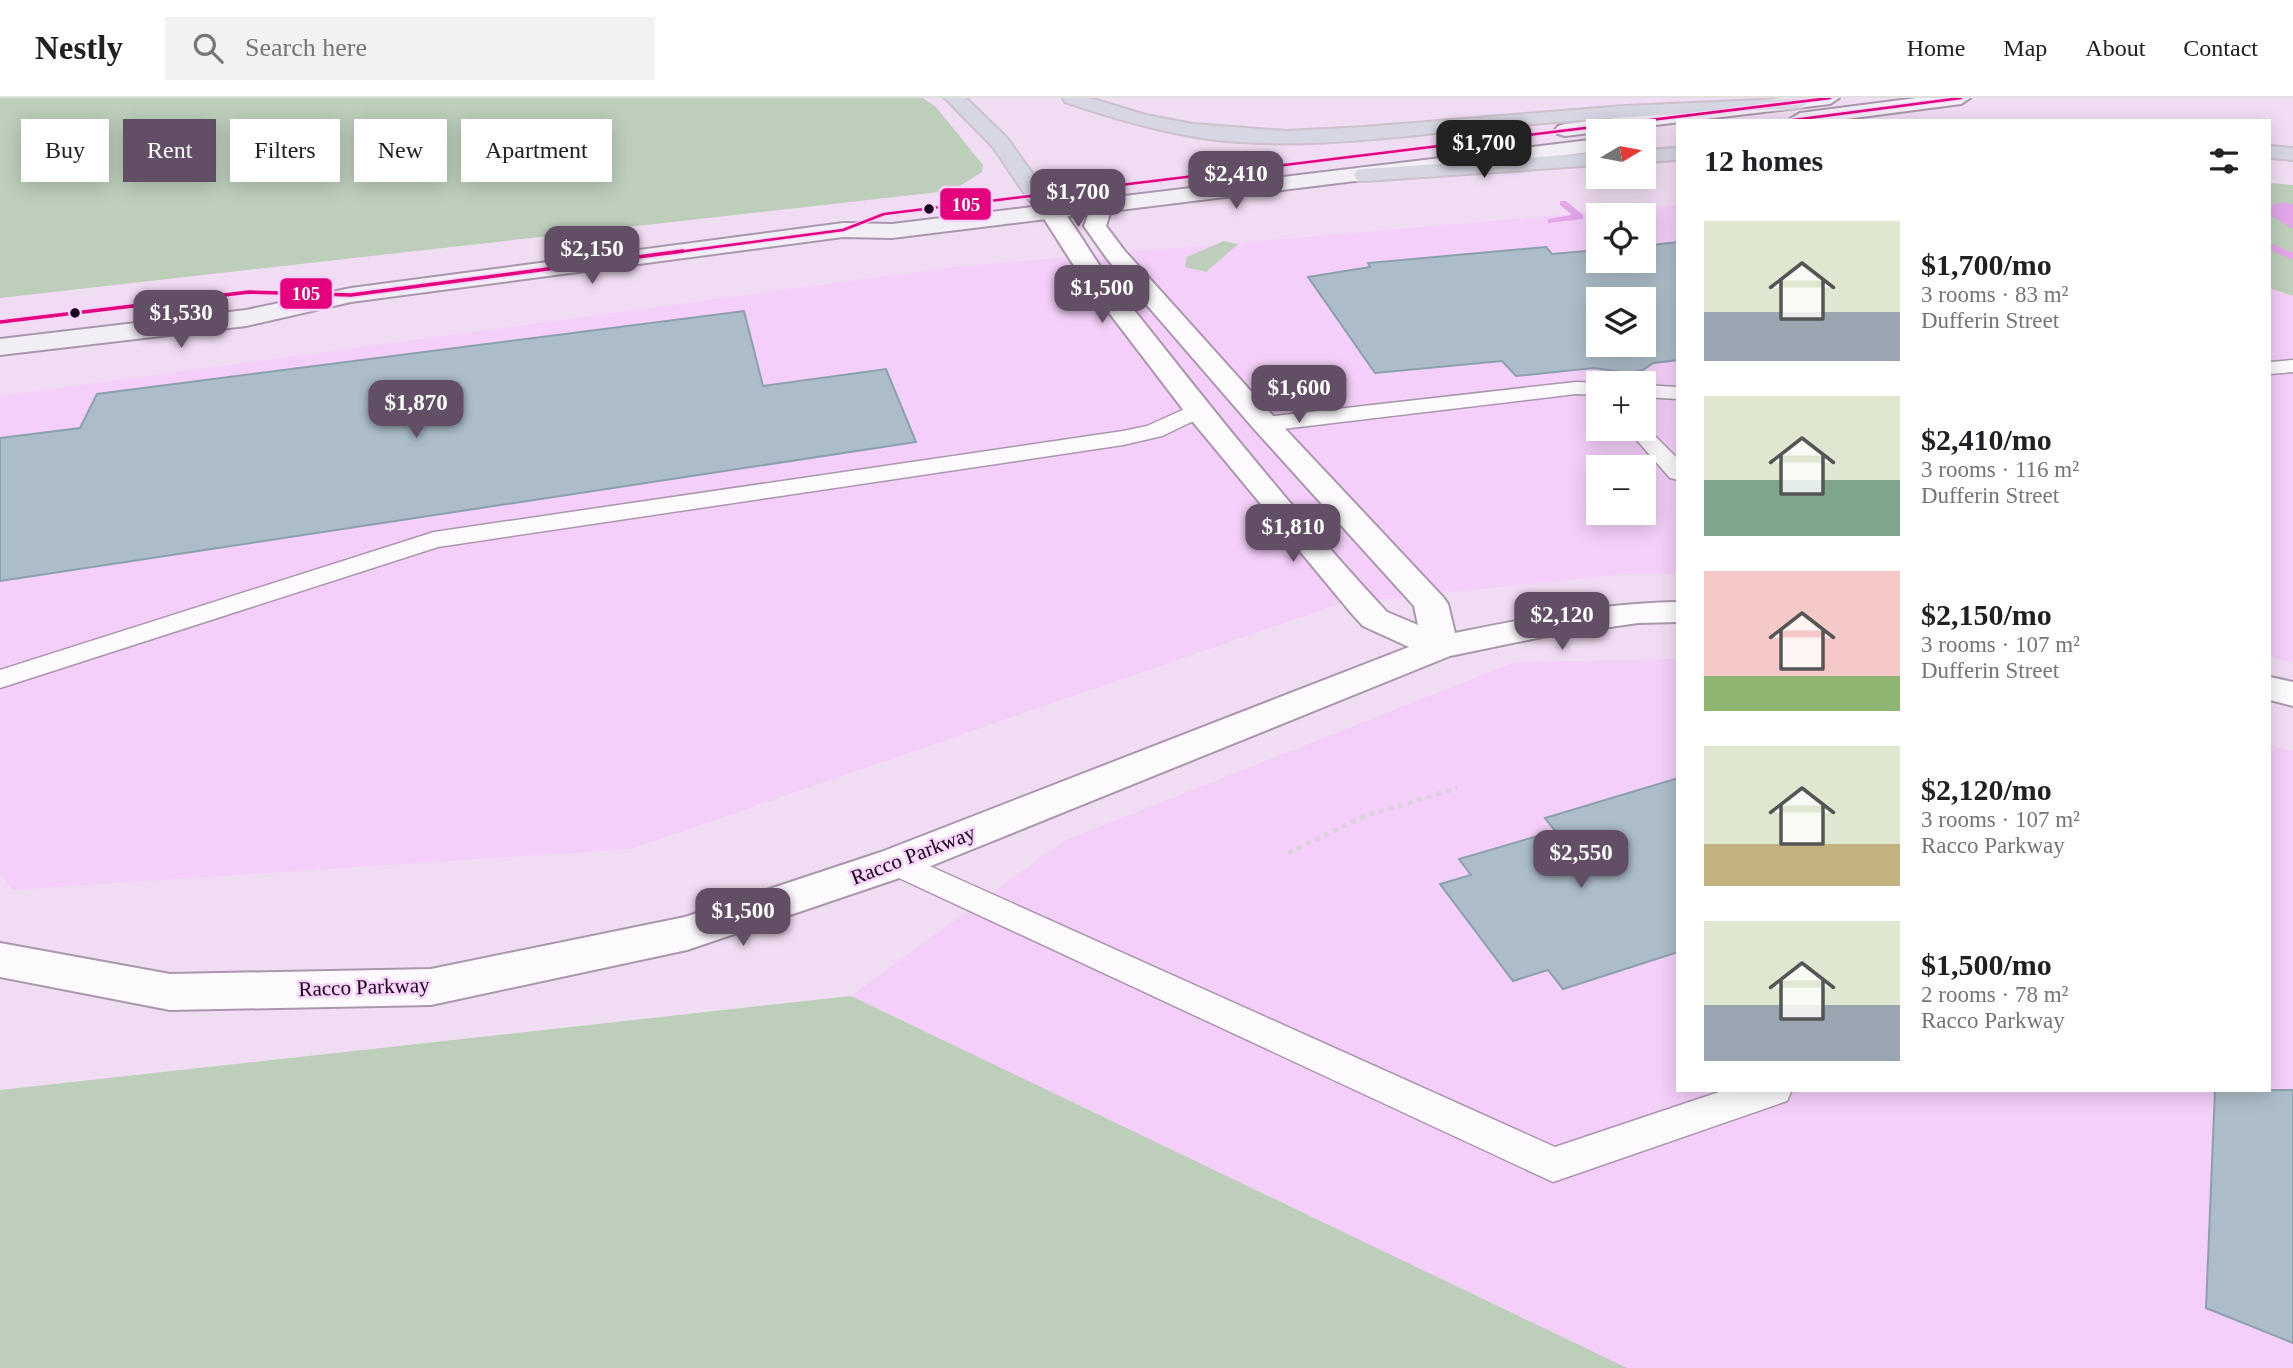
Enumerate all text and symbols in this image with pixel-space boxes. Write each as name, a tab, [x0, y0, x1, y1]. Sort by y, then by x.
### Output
search box	[165, 17, 655, 80]
icon: search	[189, 29, 227, 67]
text: Nestly	[35, 30, 123, 66]
text: Search here	[245, 33, 367, 62]
text: Home	[1907, 35, 1965, 61]
text: Map	[2003, 35, 2047, 61]
text: About	[2085, 35, 2145, 61]
text: Contact	[2183, 35, 2258, 61]
chip: Buy	[21, 119, 109, 182]
chip: Rent	[123, 119, 216, 182]
chip: Filters	[230, 119, 340, 182]
chip: New	[354, 119, 447, 182]
chip: Apartment	[461, 119, 612, 182]
north arrow	[1586, 119, 1656, 189]
map controls	[1586, 119, 1656, 525]
pin: $1,700	[1427, 120, 1541, 180]
text: $1,700	[1452, 130, 1516, 155]
icon: filters	[2205, 142, 2243, 180]
text: 12 homes	[1704, 144, 1823, 177]
pin: $2,410	[1179, 152, 1293, 211]
text: $2,410	[1204, 161, 1268, 186]
pin: $1,700	[1021, 170, 1135, 229]
text: $1,700	[1046, 179, 1110, 204]
line badge: 105	[939, 187, 992, 221]
text: 105	[952, 194, 980, 215]
unlabelled marker	[922, 202, 936, 216]
button: locate	[1586, 203, 1656, 273]
pin: $2,150	[535, 226, 649, 286]
text: $2,150	[560, 236, 624, 261]
text: $1,700/mo	[1921, 248, 2052, 281]
icon: home	[1760, 249, 1844, 333]
pin: $1,500	[1045, 266, 1159, 325]
text: $1,500	[1070, 275, 1134, 300]
line badge: 105	[279, 277, 333, 310]
text: 3 rooms · 83 m²	[1921, 282, 2068, 307]
text: 105	[292, 283, 320, 304]
button: layers	[1586, 287, 1656, 357]
pin: $1,530	[124, 290, 238, 350]
text: $1,530	[149, 300, 213, 325]
unlabelled marker	[68, 306, 82, 320]
text: Dufferin Street	[1921, 308, 2059, 333]
pin: $1,600	[1242, 366, 1356, 425]
button: +	[1586, 371, 1656, 441]
text: $1,600	[1267, 375, 1331, 400]
pin: $1,870	[359, 380, 473, 440]
text: $1,870	[384, 390, 448, 415]
text: $2,410/mo	[1921, 423, 2052, 456]
icon: home	[1760, 424, 1844, 508]
button: −	[1586, 455, 1656, 525]
text: 3 rooms · 116 m²	[1921, 457, 2079, 482]
text: Dufferin Street	[1921, 483, 2059, 508]
pin: $1,810	[1236, 504, 1350, 564]
text: $1,810	[1261, 514, 1325, 539]
pin: $2,120	[1505, 592, 1619, 652]
text: $2,150/mo	[1921, 598, 2052, 631]
icon: home	[1760, 599, 1844, 683]
text: $2,120	[1530, 602, 1594, 627]
text: 3 rooms · 107 m²	[1921, 632, 2080, 657]
text: Dufferin Street	[1921, 658, 2059, 683]
text: $2,120/mo	[1921, 773, 2052, 806]
icon: home	[1760, 774, 1844, 858]
text: 3 rooms · 107 m²	[1921, 807, 2080, 832]
street label: Racco Parkway	[847, 820, 979, 890]
pin: $2,550	[1524, 830, 1638, 890]
text: Racco Parkway	[1921, 833, 2065, 858]
text: $2,550	[1549, 840, 1613, 865]
pin: $1,500	[686, 888, 800, 948]
text: $1,500	[711, 898, 775, 923]
text: $1,500/mo	[1921, 948, 2052, 981]
icon: home	[1760, 949, 1844, 1033]
street label: Racco Parkway	[298, 973, 430, 1001]
text: 2 rooms · 78 m²	[1921, 982, 2068, 1007]
text: Racco Parkway	[1921, 1008, 2065, 1033]

